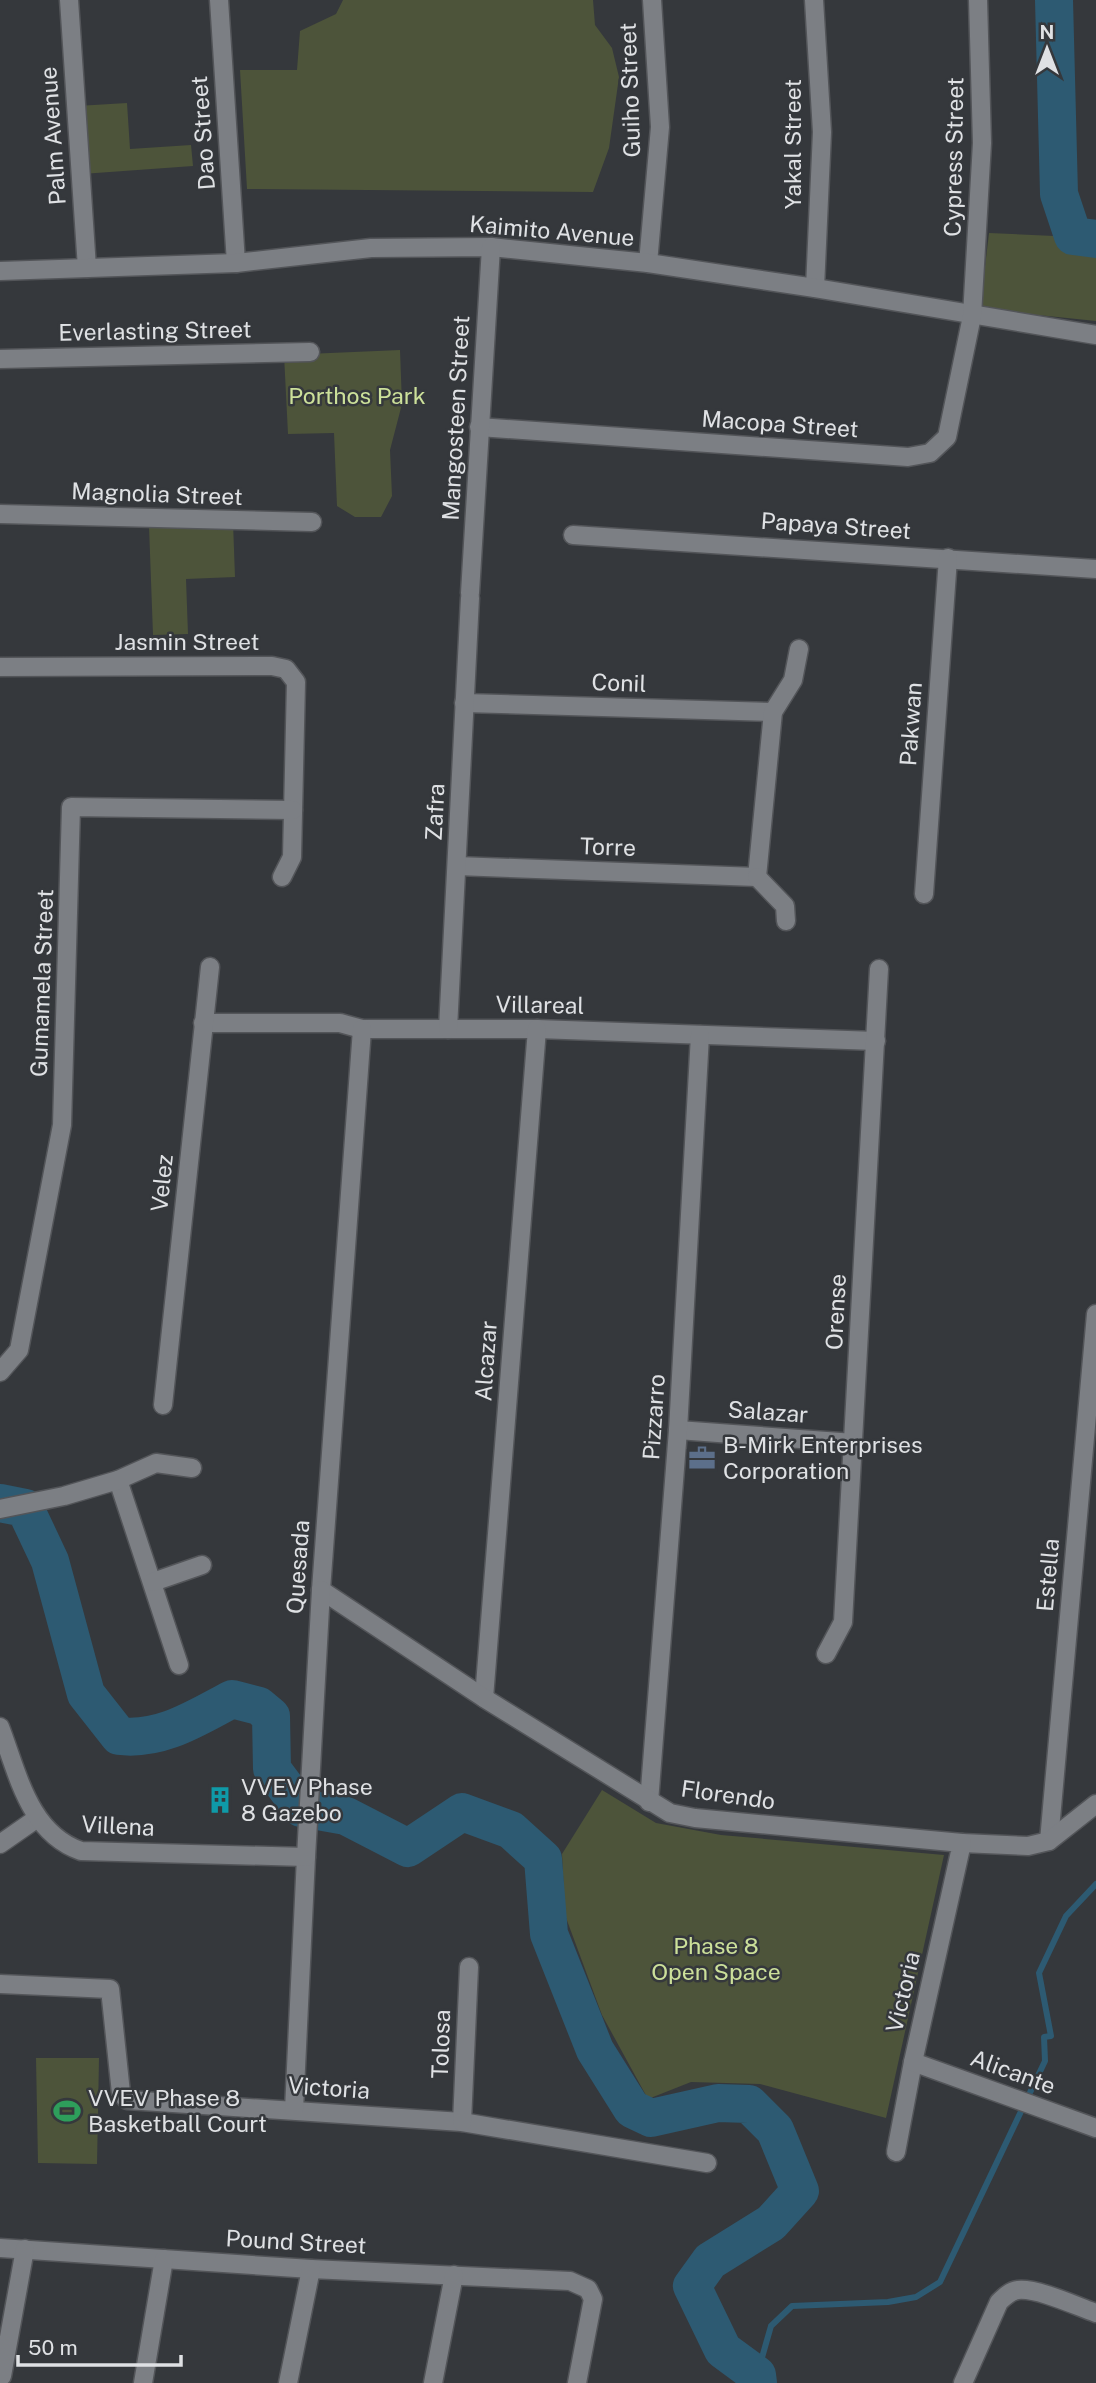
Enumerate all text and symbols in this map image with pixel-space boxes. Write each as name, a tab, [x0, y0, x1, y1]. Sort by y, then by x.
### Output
north arrow	[1012, 14, 1082, 84]
text: N	[1040, 21, 1054, 43]
street label: Guiho Street	[614, 22, 645, 158]
street label: Palm Avenue	[34, 66, 71, 206]
street label: Dao Street	[185, 75, 220, 191]
street label: Cypress Street	[939, 77, 968, 237]
street label: Yakal Street	[779, 79, 806, 209]
street label: Kaimito Avenue	[468, 210, 636, 251]
street label: Everlasting Street	[58, 315, 252, 346]
street label: Mangosteen Street	[437, 315, 474, 521]
park label: Porthos Park	[288, 382, 426, 409]
street label: Macopa Street	[701, 405, 860, 442]
street label: Magnolia Street	[71, 477, 243, 510]
street label: Papaya Street	[760, 507, 912, 544]
street label: Jasmin Street	[115, 628, 259, 655]
street label: Conil	[591, 668, 647, 697]
street label: Pakwan	[894, 681, 927, 767]
street label: Zafra	[420, 783, 449, 841]
street label: Torre	[580, 832, 636, 861]
street label: Gumamela Street	[25, 888, 58, 1077]
street label: Villareal	[495, 990, 585, 1019]
street label: Velez	[145, 1153, 178, 1213]
street label: Orense	[820, 1273, 851, 1351]
street label: Alcazar	[469, 1320, 502, 1402]
street label: Pizzarro	[637, 1373, 670, 1461]
street label: Salazar	[727, 1395, 809, 1428]
place label: B-Mirk Enterprises Corporation	[723, 1431, 923, 1484]
office icon: B-Mirk Enterprises Corporation	[687, 1443, 717, 1473]
street label: Quesada	[281, 1519, 314, 1615]
street label: Estella	[1031, 1537, 1064, 1613]
place label: VVEV Phase 8 Gazebo	[241, 1773, 373, 1826]
street label: Florendo	[679, 1775, 777, 1814]
building icon: VVEV Phase 8 Gazebo	[205, 1785, 235, 1815]
street label: Villena	[81, 1810, 155, 1841]
park label: Phase 8 Open Space	[651, 1932, 781, 1985]
street label: Victoria	[880, 1949, 925, 2035]
street label: Tolosa	[426, 2009, 455, 2079]
street label: Alicante	[967, 2044, 1059, 2099]
street label: Victoria	[287, 2071, 371, 2104]
place label: VVEV Phase 8 Basketball Court	[88, 2084, 267, 2137]
sports icon: VVEV Phase 8 Basketball Court	[52, 2096, 82, 2126]
street label: Pound Street	[225, 2224, 367, 2259]
scale bar	[18, 2324, 180, 2368]
text: 50 m	[28, 2335, 78, 2360]

